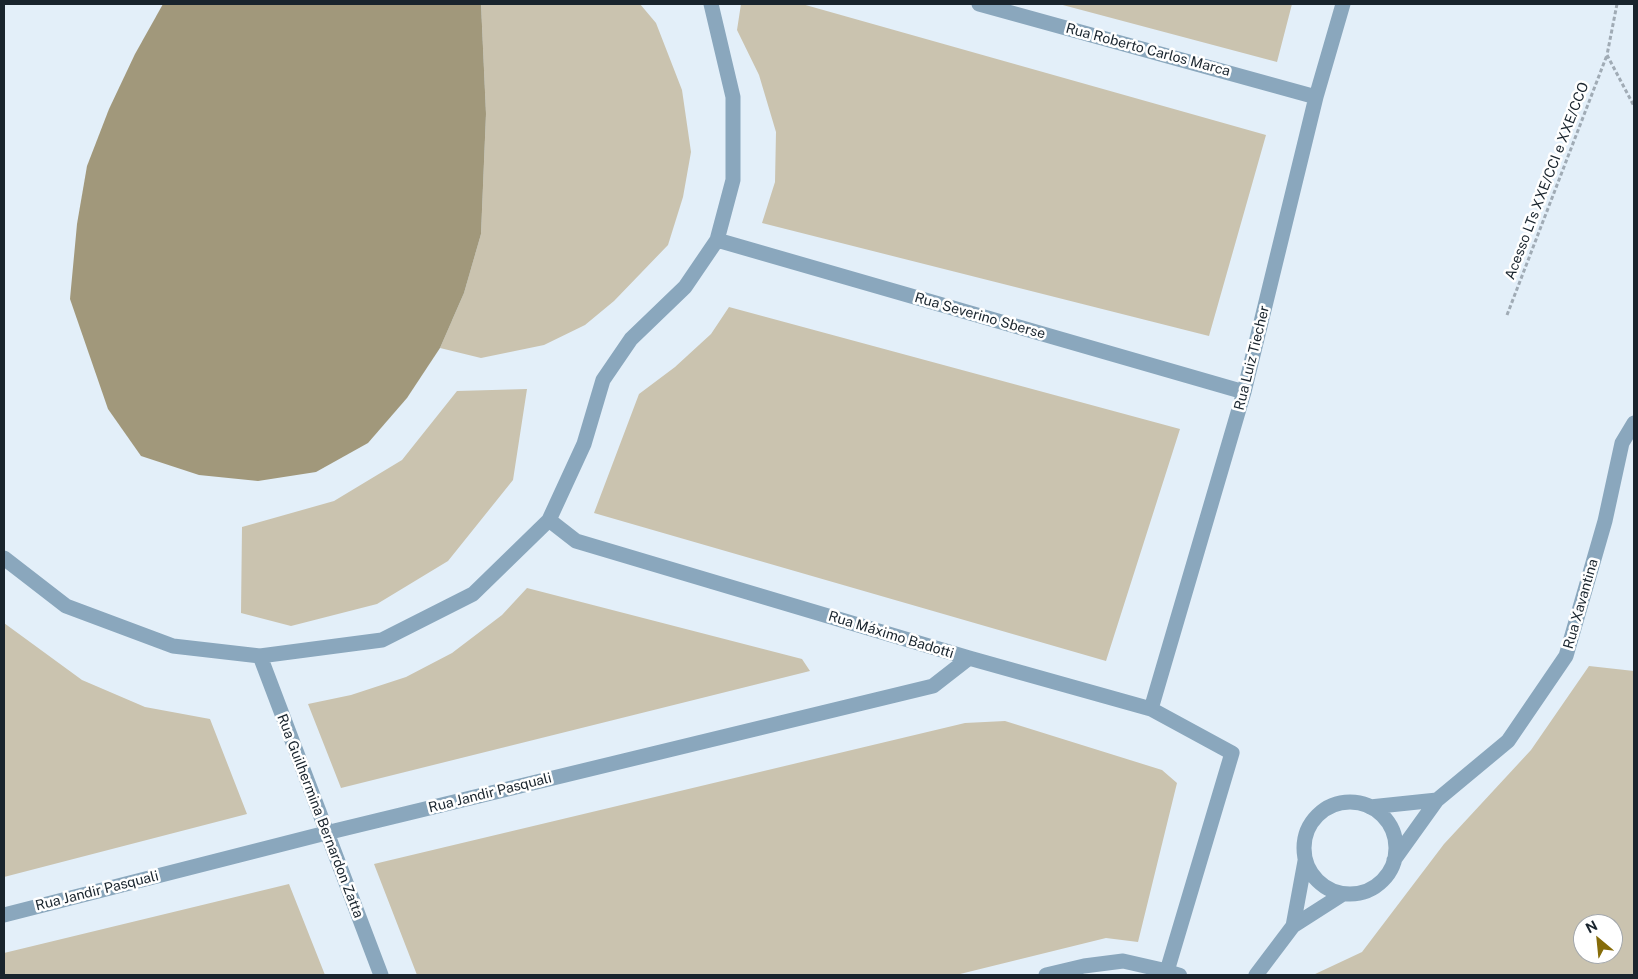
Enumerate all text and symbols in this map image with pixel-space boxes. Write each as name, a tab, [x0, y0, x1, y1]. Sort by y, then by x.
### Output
street label: Rua Roberto Carlos Marca	[1064, 20, 1232, 80]
street label: Acesso LTs XXE/CCI e XXE/CCO	[1502, 80, 1592, 282]
street label: Rua Severino Sberse	[913, 289, 1047, 343]
street label: Rua Luiz Tiecher	[1231, 304, 1273, 412]
street label: Rua Xavantina	[1560, 557, 1602, 651]
street label: Rua Máximo Badotti	[826, 608, 956, 662]
street label: Rua Guilhermina Bernardon Zatta	[273, 712, 367, 920]
street label: Rua Jandir Pasquali	[427, 770, 553, 816]
street label: Rua Jandir Pasquali	[34, 868, 160, 914]
north arrow	[1573, 914, 1623, 964]
text: N	[1583, 917, 1600, 936]

